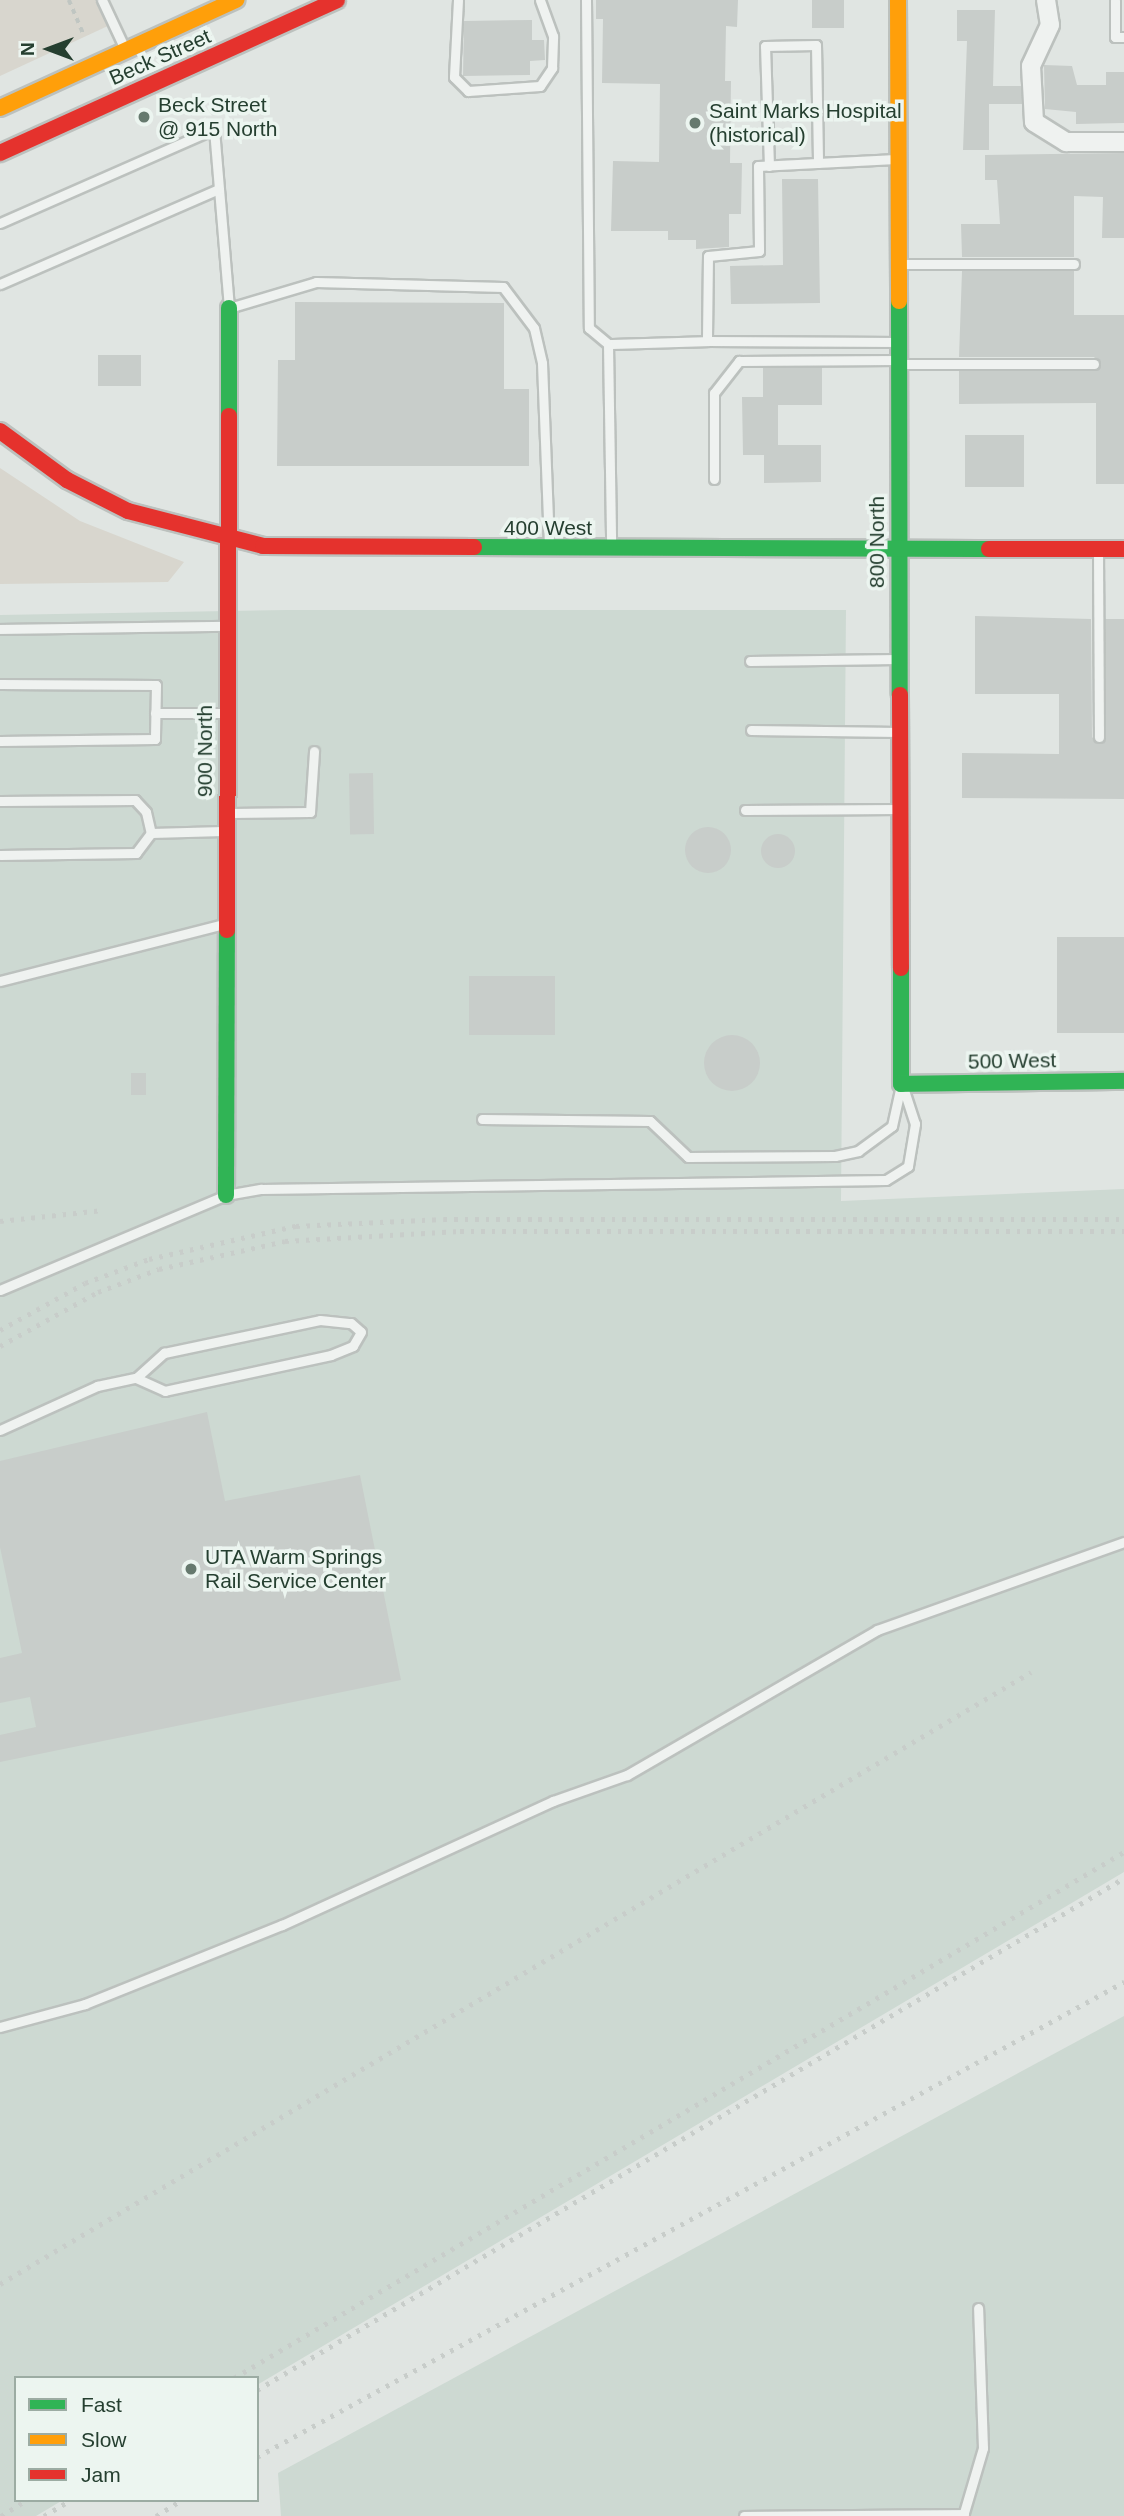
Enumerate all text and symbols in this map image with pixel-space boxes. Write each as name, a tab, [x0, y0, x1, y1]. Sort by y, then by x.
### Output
north arrow	[14, 14, 84, 84]
street label: Beck Street	[105, 23, 215, 91]
text: N	[17, 42, 38, 56]
place label: Beck Street @ 915 North	[158, 92, 277, 142]
place label: Saint Marks Hospital (historical)	[709, 98, 902, 148]
marker: Beck Street @ 915 North	[136, 109, 152, 125]
marker: Saint Marks Hospital (historical)	[687, 115, 703, 131]
street label: 800 North	[864, 496, 890, 588]
street label: 400 West	[504, 515, 592, 541]
street label: 900 North	[192, 705, 218, 797]
street label: 500 West	[968, 1048, 1056, 1074]
place label: UTA Warm Springs Rail Service Center	[205, 1544, 386, 1594]
marker: UTA Warm Springs Rail Service Center	[183, 1561, 199, 1577]
legend	[14, 2376, 259, 2502]
text: Fast	[81, 2393, 122, 2416]
text: Slow	[81, 2428, 127, 2451]
text: Jam	[81, 2463, 121, 2486]

